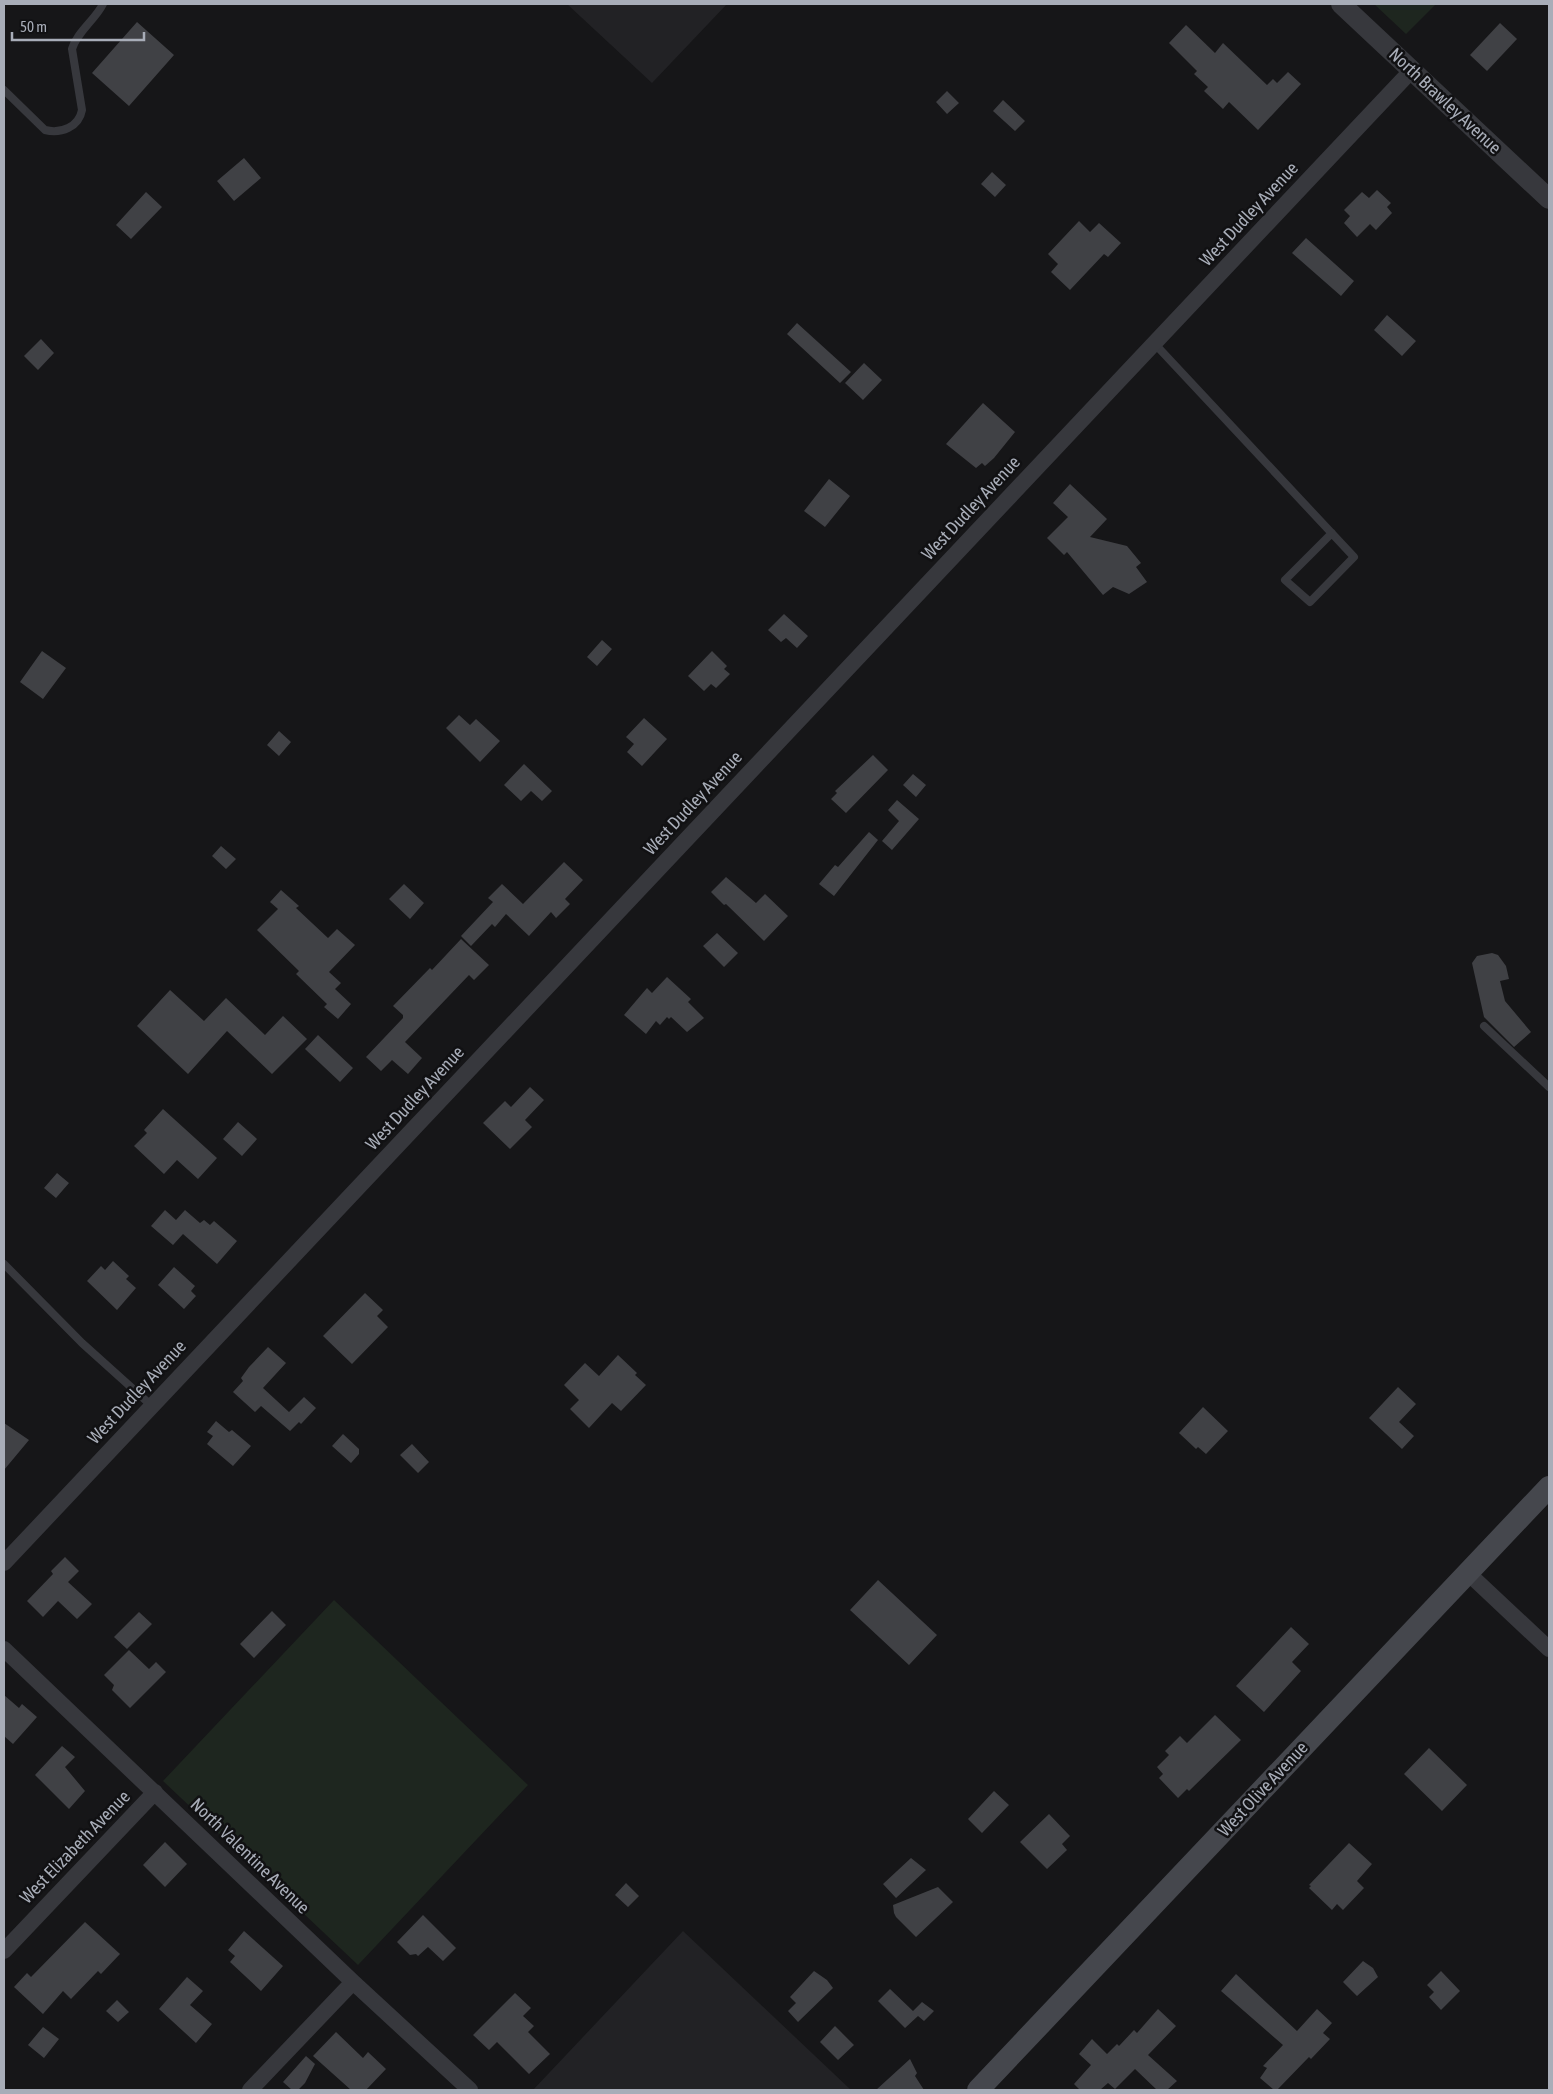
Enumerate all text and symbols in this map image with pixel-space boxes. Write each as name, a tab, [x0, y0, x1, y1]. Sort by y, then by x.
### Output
scale bar	[12, 10, 145, 42]
text: 50 m	[20, 18, 47, 35]
street label: North Brawley Avenue	[1385, 43, 1506, 158]
street label: West Dudley Avenue	[1195, 157, 1302, 270]
street label: West Dudley Avenue	[917, 451, 1024, 564]
street label: West Dudley Avenue	[639, 746, 746, 859]
street label: West Dudley Avenue	[361, 1041, 468, 1154]
street label: West Dudley Avenue	[83, 1335, 190, 1448]
street label: West Olive Avenue	[1213, 1737, 1312, 1840]
street label: West Elizabeth Avenue	[15, 1786, 134, 1908]
street label: North Valentine Avenue	[186, 1793, 314, 1918]

